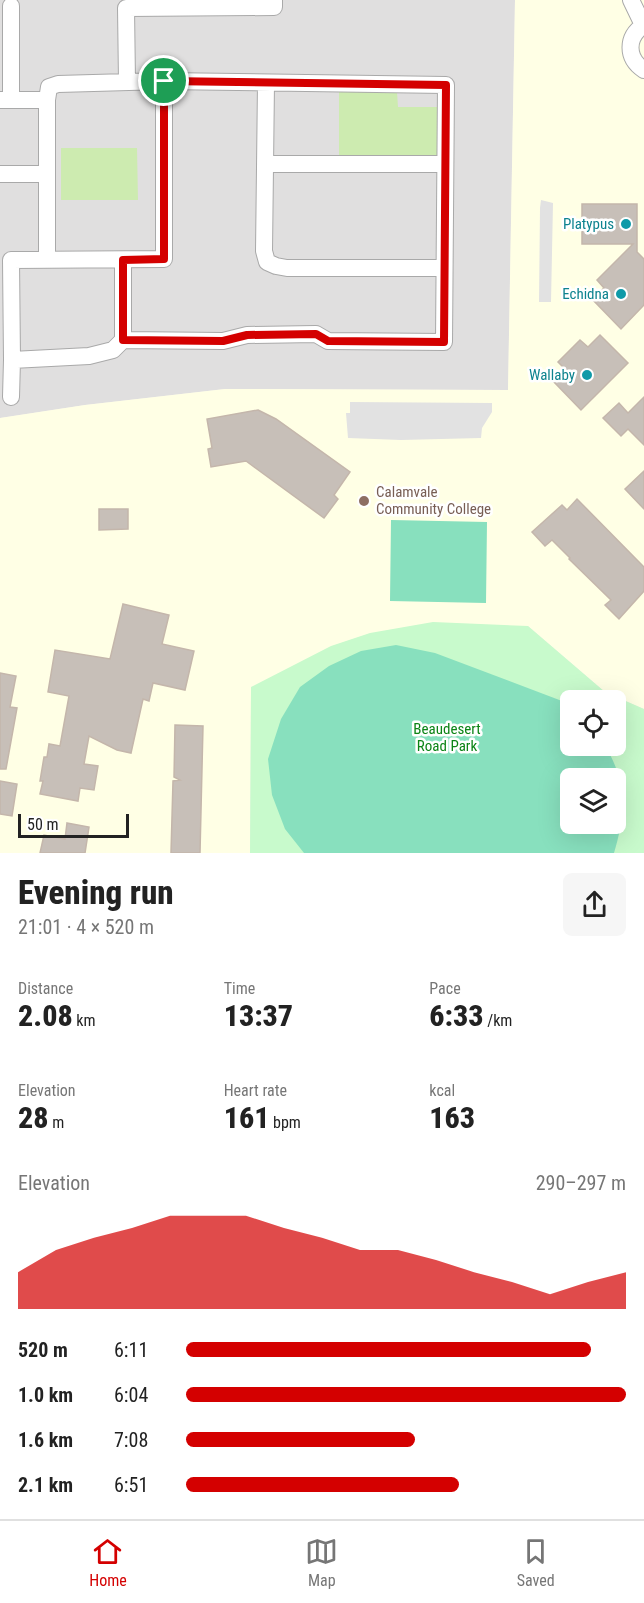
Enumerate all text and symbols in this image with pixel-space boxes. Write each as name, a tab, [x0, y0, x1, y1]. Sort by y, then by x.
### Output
pin	[138, 55, 189, 106]
icon: arrive	[147, 64, 180, 97]
place label: Platypus	[563, 215, 614, 233]
marker: Platypus	[619, 217, 633, 231]
place label: Echidna	[562, 285, 609, 303]
marker: Echidna	[614, 287, 628, 301]
place label: Wallaby	[529, 366, 575, 384]
marker: Wallaby	[580, 368, 594, 382]
place label: Calamvale Community College	[376, 483, 491, 518]
marker: Calamvale Community College	[357, 494, 371, 508]
map controls	[560, 690, 626, 834]
button: locate	[560, 690, 626, 756]
park label: Beaudesert Road Park	[413, 720, 481, 755]
button: layers	[560, 768, 626, 834]
scale bar	[18, 811, 129, 839]
text: 50 m	[27, 815, 59, 834]
text: Evening run	[18, 873, 174, 912]
button: share	[563, 873, 626, 936]
text: 21:01 · 4 × 520 m	[18, 915, 154, 939]
text: Distance	[18, 979, 73, 998]
text: Time	[224, 979, 255, 998]
text: Pace	[429, 979, 461, 998]
text: 2.08	[18, 998, 73, 1033]
text: 13:37	[224, 998, 293, 1033]
text: 6:33	[429, 998, 484, 1033]
text: km	[73, 1011, 96, 1030]
text: /km	[484, 1011, 512, 1030]
text: Elevation	[18, 1081, 76, 1100]
text: Heart rate	[224, 1081, 287, 1100]
text: kcal	[429, 1081, 455, 1100]
text: 28	[18, 1100, 49, 1135]
text: 161	[224, 1100, 269, 1135]
text: 163	[429, 1100, 475, 1135]
text: m	[49, 1113, 64, 1132]
text: bpm	[269, 1113, 301, 1132]
text: Elevation	[18, 1171, 90, 1195]
text: 290–297 m	[536, 1171, 626, 1195]
text: 520 m	[18, 1338, 68, 1362]
text: 6:11	[114, 1338, 148, 1362]
text: 1.0 km	[18, 1383, 73, 1407]
text: 6:04	[114, 1383, 148, 1407]
text: 1.6 km	[18, 1428, 73, 1452]
text: 7:08	[114, 1428, 148, 1452]
text: 2.1 km	[18, 1473, 73, 1497]
text: 6:51	[114, 1473, 148, 1497]
tab: Home	[89, 1535, 127, 1590]
tab: Map	[305, 1535, 338, 1590]
tab: Saved	[517, 1535, 555, 1590]

